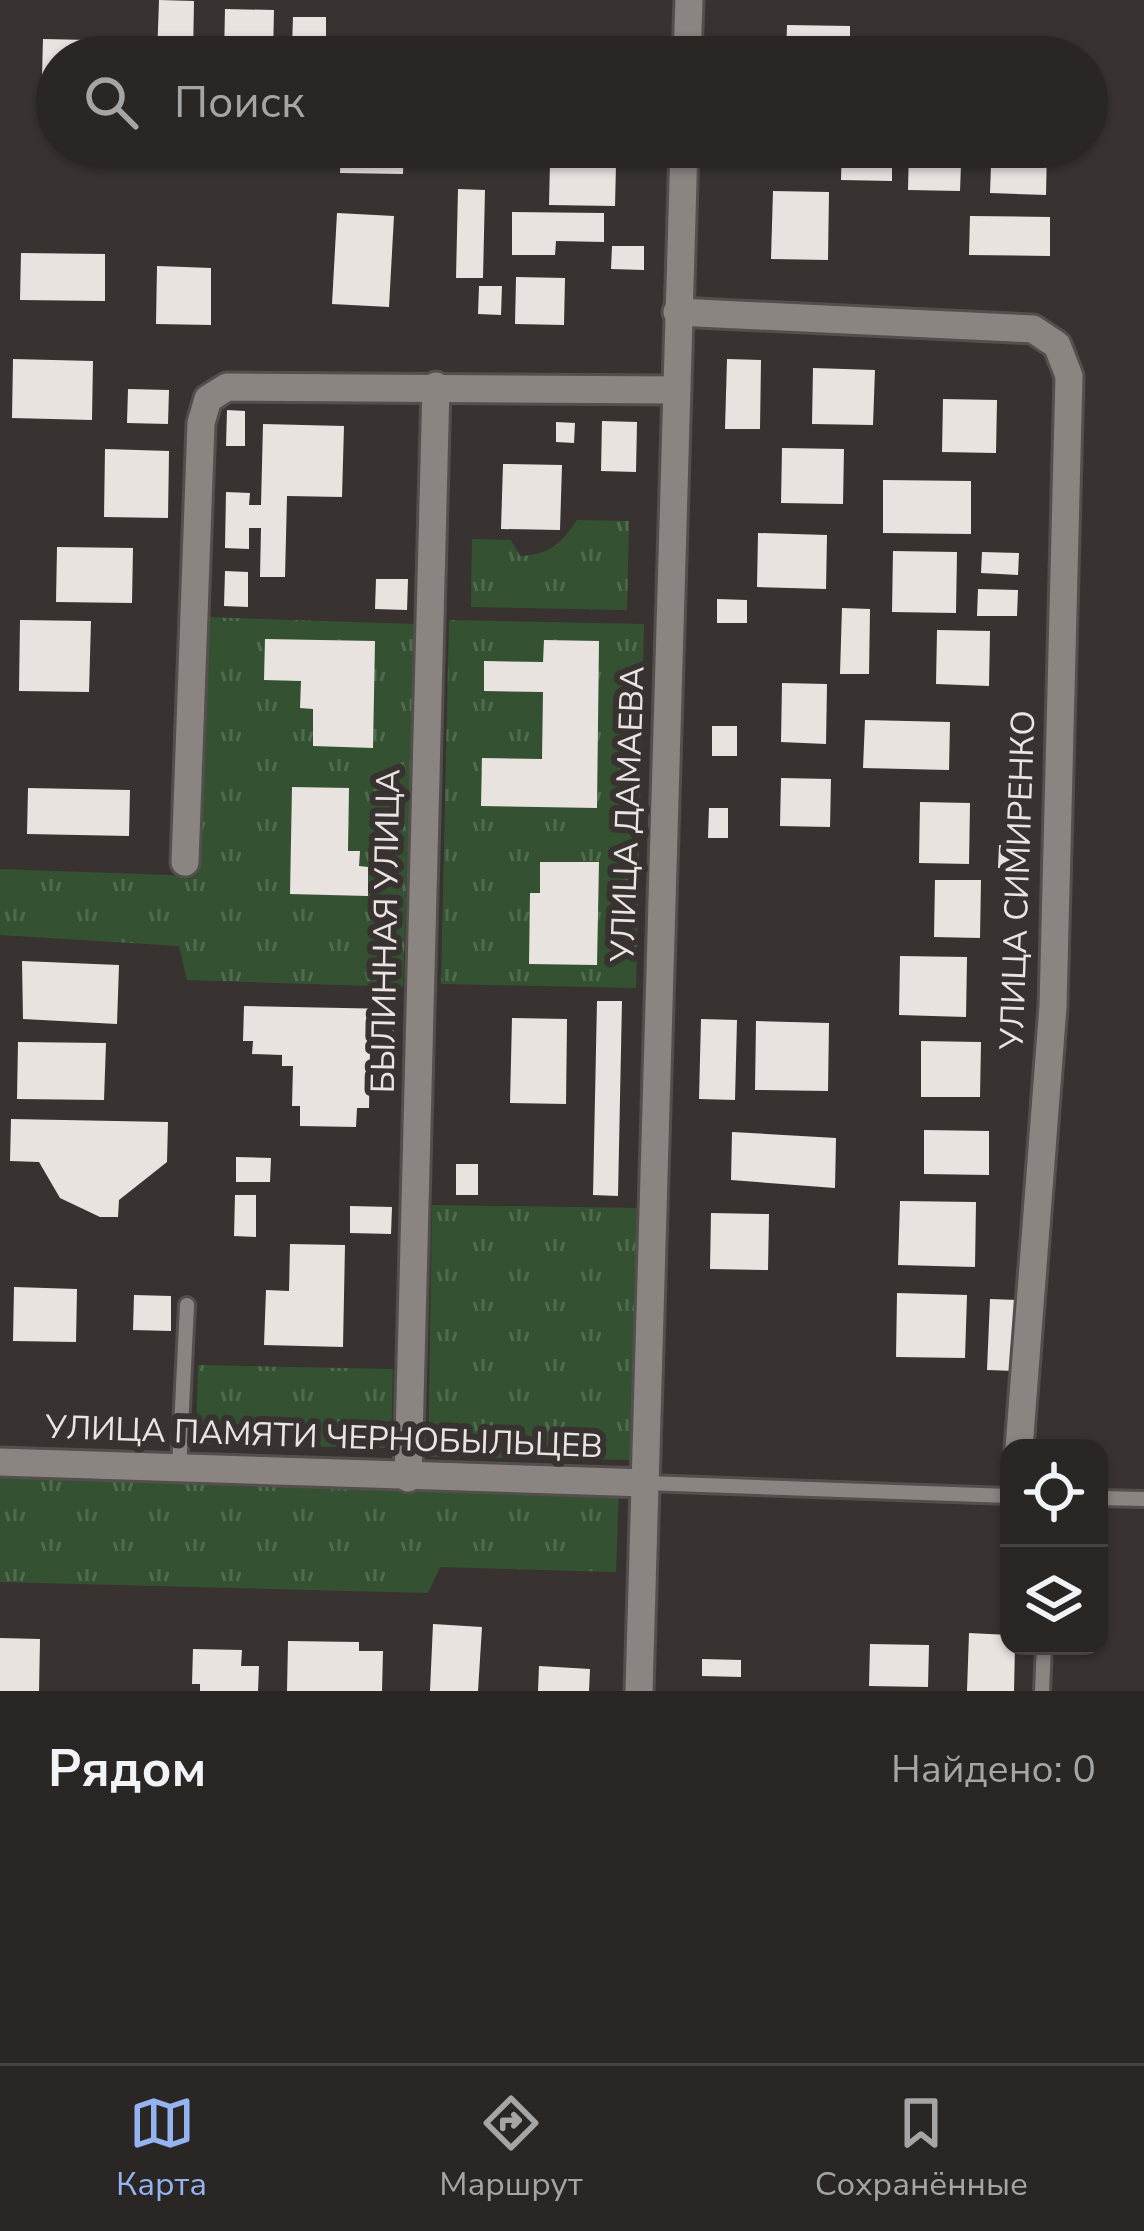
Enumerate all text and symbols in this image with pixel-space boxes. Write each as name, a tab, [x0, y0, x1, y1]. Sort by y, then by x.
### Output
search box	[36, 36, 1108, 168]
icon: search	[78, 69, 144, 135]
text: Поиск	[174, 72, 305, 133]
street label: УЛИЦА ДАМАЕВА	[600, 665, 656, 964]
street label: УЛИЦА СИМИРЕНКО	[990, 710, 1046, 1051]
street label: БЫЛИННАЯ УЛИЦА	[361, 769, 411, 1093]
street label: УЛИЦА ПАМЯТИ ЧЕРНОБЫЛЬЦЕВ	[44, 1405, 603, 1469]
map controls	[1000, 1439, 1108, 1655]
button: locate	[1000, 1439, 1108, 1547]
button: layers	[1000, 1547, 1108, 1655]
text: Рядом	[48, 1734, 206, 1804]
text: Найдено: 0	[891, 1743, 1096, 1796]
tab: Карта	[116, 2090, 207, 2207]
tab: Маршрут	[439, 2090, 583, 2207]
tab: Сохранённые	[815, 2090, 1028, 2207]

